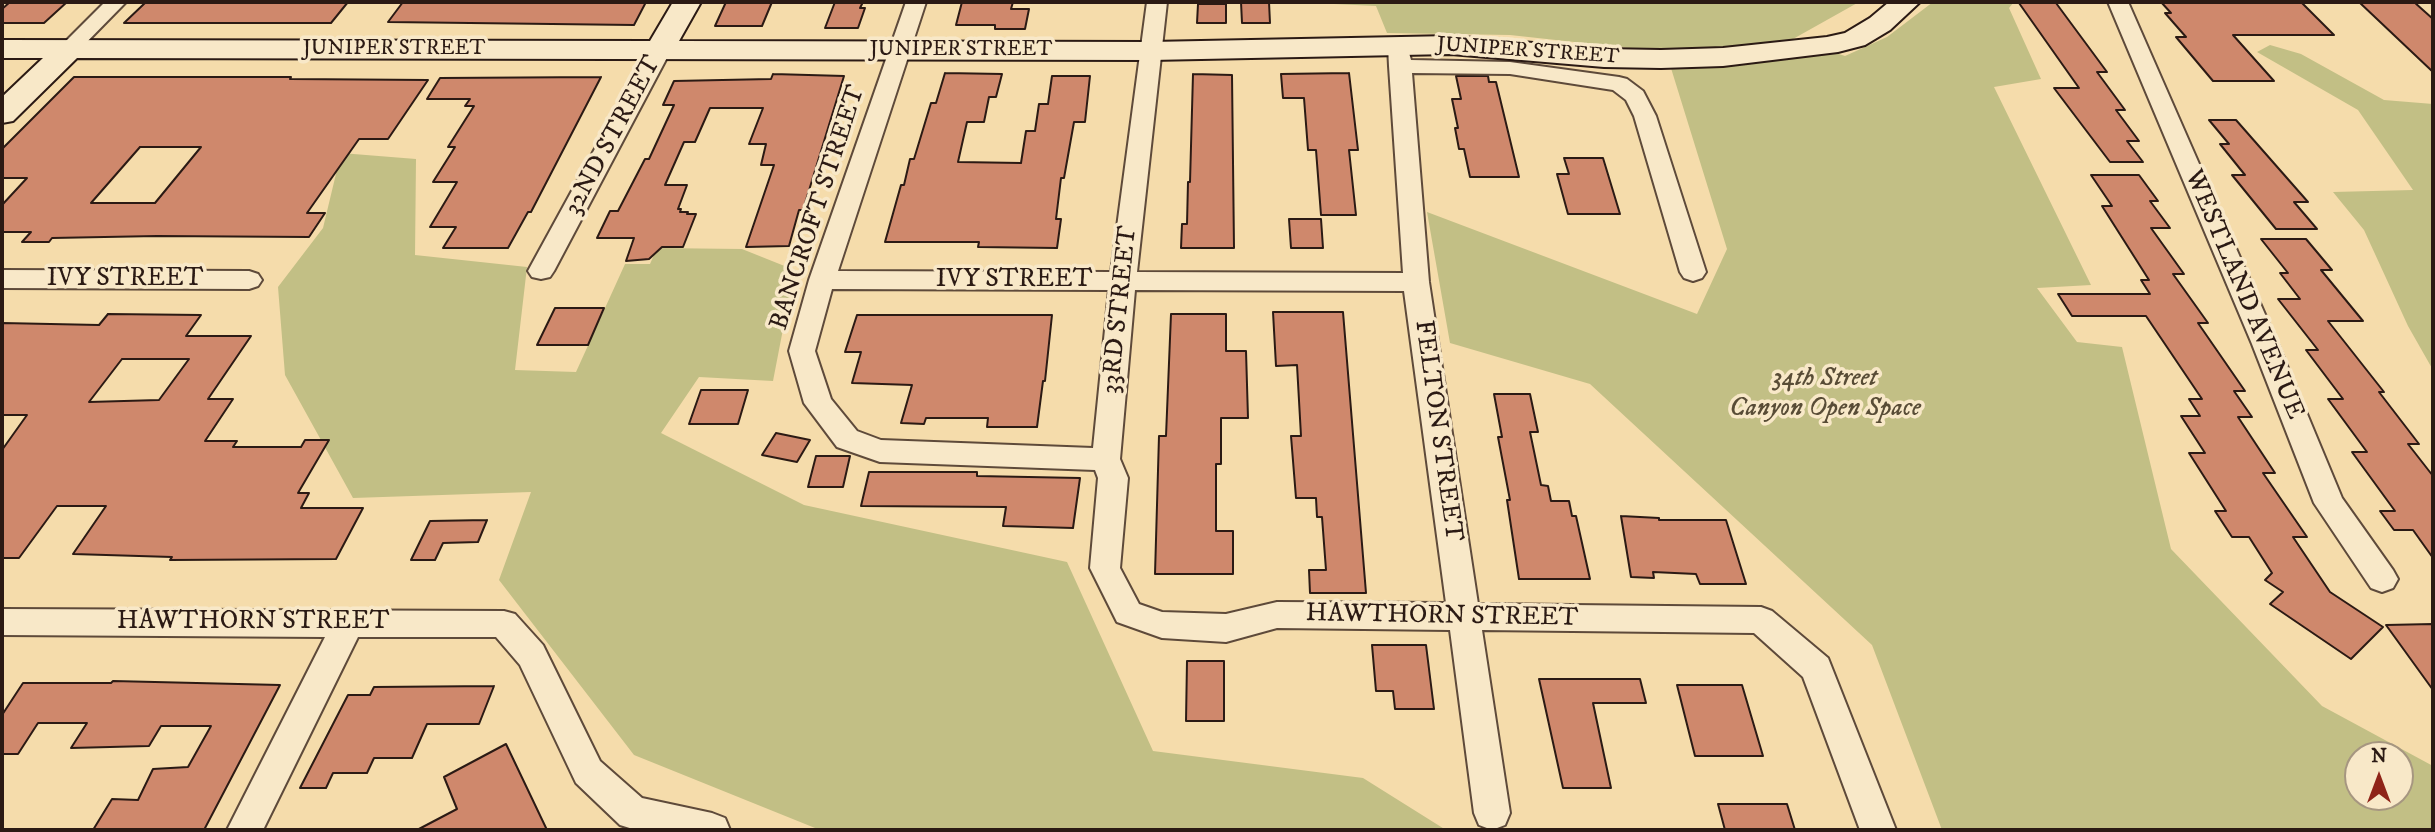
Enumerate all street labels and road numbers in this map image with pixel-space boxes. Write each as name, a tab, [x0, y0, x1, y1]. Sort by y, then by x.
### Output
street label: JUNIPER STREET	[1436, 33, 1620, 71]
street label: JUNIPER STREET	[303, 37, 485, 63]
street label: JUNIPER STREET	[870, 38, 1052, 64]
street label: 32ND STREET	[559, 51, 669, 221]
street label: BANCROFT STREET	[765, 82, 873, 334]
street label: WESTLAND AVENUE	[2176, 166, 2310, 424]
street label: 33RD STREET	[1097, 224, 1145, 396]
street label: IVY STREET	[47, 264, 203, 296]
street label: IVY STREET	[936, 265, 1092, 297]
street label: FELTON STREET	[1406, 318, 1468, 544]
street label: HAWTHORN STREET	[1305, 599, 1579, 635]
street label: HAWTHORN STREET	[117, 607, 389, 639]

